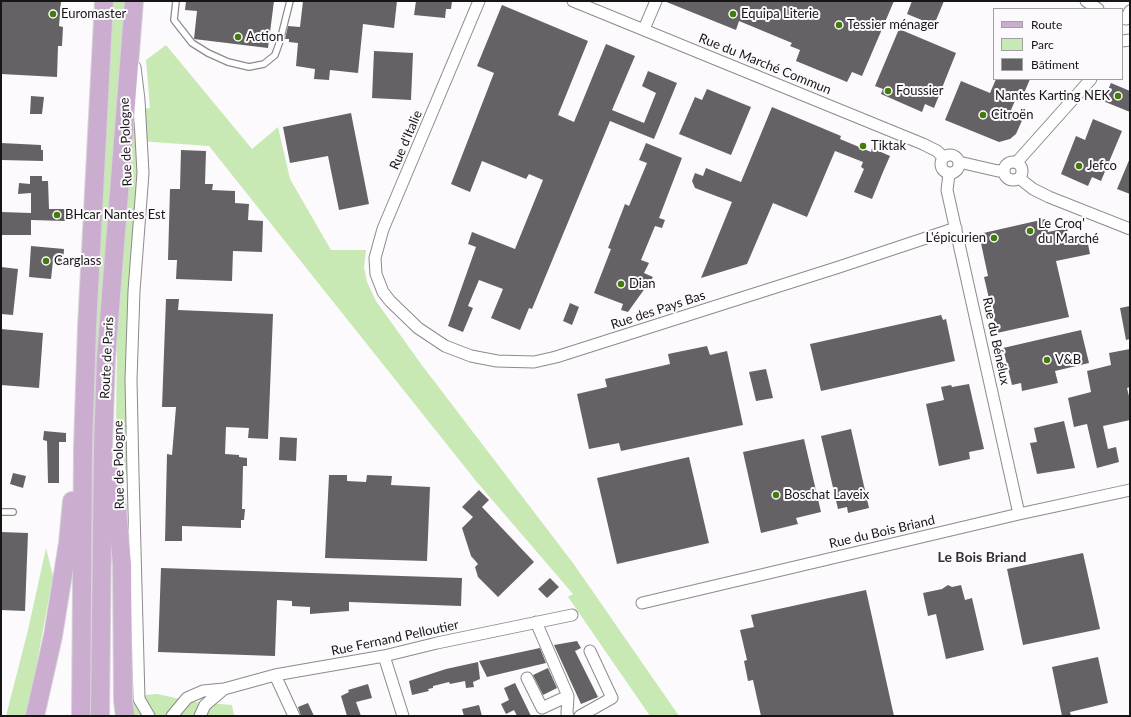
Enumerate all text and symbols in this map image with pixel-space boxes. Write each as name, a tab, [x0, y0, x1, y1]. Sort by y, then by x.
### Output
place label: Euromaster	[61, 6, 126, 22]
place label: Equipa Literie	[741, 6, 819, 22]
legend	[993, 8, 1123, 80]
marker: Euromaster	[48, 9, 58, 19]
marker: Equipa Literie	[728, 9, 738, 19]
place label: Tessier ménager	[847, 17, 939, 33]
text: Route	[1031, 17, 1062, 32]
marker: Tessier ménager	[834, 20, 844, 30]
place label: Action	[246, 29, 283, 45]
street label: Rue du Marché Commun	[697, 30, 833, 98]
marker: Action	[233, 32, 243, 42]
text: Parc	[1031, 37, 1054, 52]
text: Bâtiment	[1031, 57, 1079, 72]
place label: Foussier	[896, 83, 943, 99]
marker: Foussier	[883, 86, 893, 96]
place label: Nantes Karting NEK	[995, 88, 1110, 104]
marker: Nantes Karting NEK	[1113, 91, 1123, 101]
street label: Rue de Pologne	[117, 97, 135, 187]
place label: Citroën	[991, 107, 1033, 123]
street label: Rue d'Italie	[387, 108, 425, 172]
marker: Citroën	[978, 110, 988, 120]
place label: Tiktak	[871, 138, 906, 154]
marker: Tiktak	[858, 141, 868, 151]
place label: Jefco	[1087, 158, 1117, 174]
marker: Jefco	[1074, 161, 1084, 171]
place label: BHcar Nantes Est	[65, 207, 165, 223]
marker: BHcar Nantes Est	[52, 210, 62, 220]
place label: Le Croq' du Marché	[1038, 216, 1099, 247]
marker: Le Croq' du Marché	[1025, 226, 1035, 236]
place label: L'épicurien	[926, 230, 986, 246]
marker: L'épicurien	[989, 233, 999, 243]
place label: Carglass	[54, 253, 101, 269]
marker: Carglass	[41, 256, 51, 266]
place label: Dian	[629, 276, 656, 292]
marker: Dian	[616, 279, 626, 289]
street label: Rue des Pays Bas	[609, 287, 707, 333]
street label: Rue du Bénélux	[979, 296, 1013, 386]
street label: Route de Paris	[97, 317, 117, 399]
place label: V&B	[1055, 352, 1081, 368]
marker: V&B	[1042, 355, 1052, 365]
street label: Rue de Pologne	[110, 420, 128, 510]
place label: Boschat Laveix	[784, 487, 869, 503]
marker: Boschat Laveix	[771, 490, 781, 500]
street label: Rue du Bois Briand	[828, 512, 936, 552]
district label: Le Bois Briand	[938, 549, 1026, 565]
street label: Rue Fernand Pelloutier	[330, 617, 460, 659]

